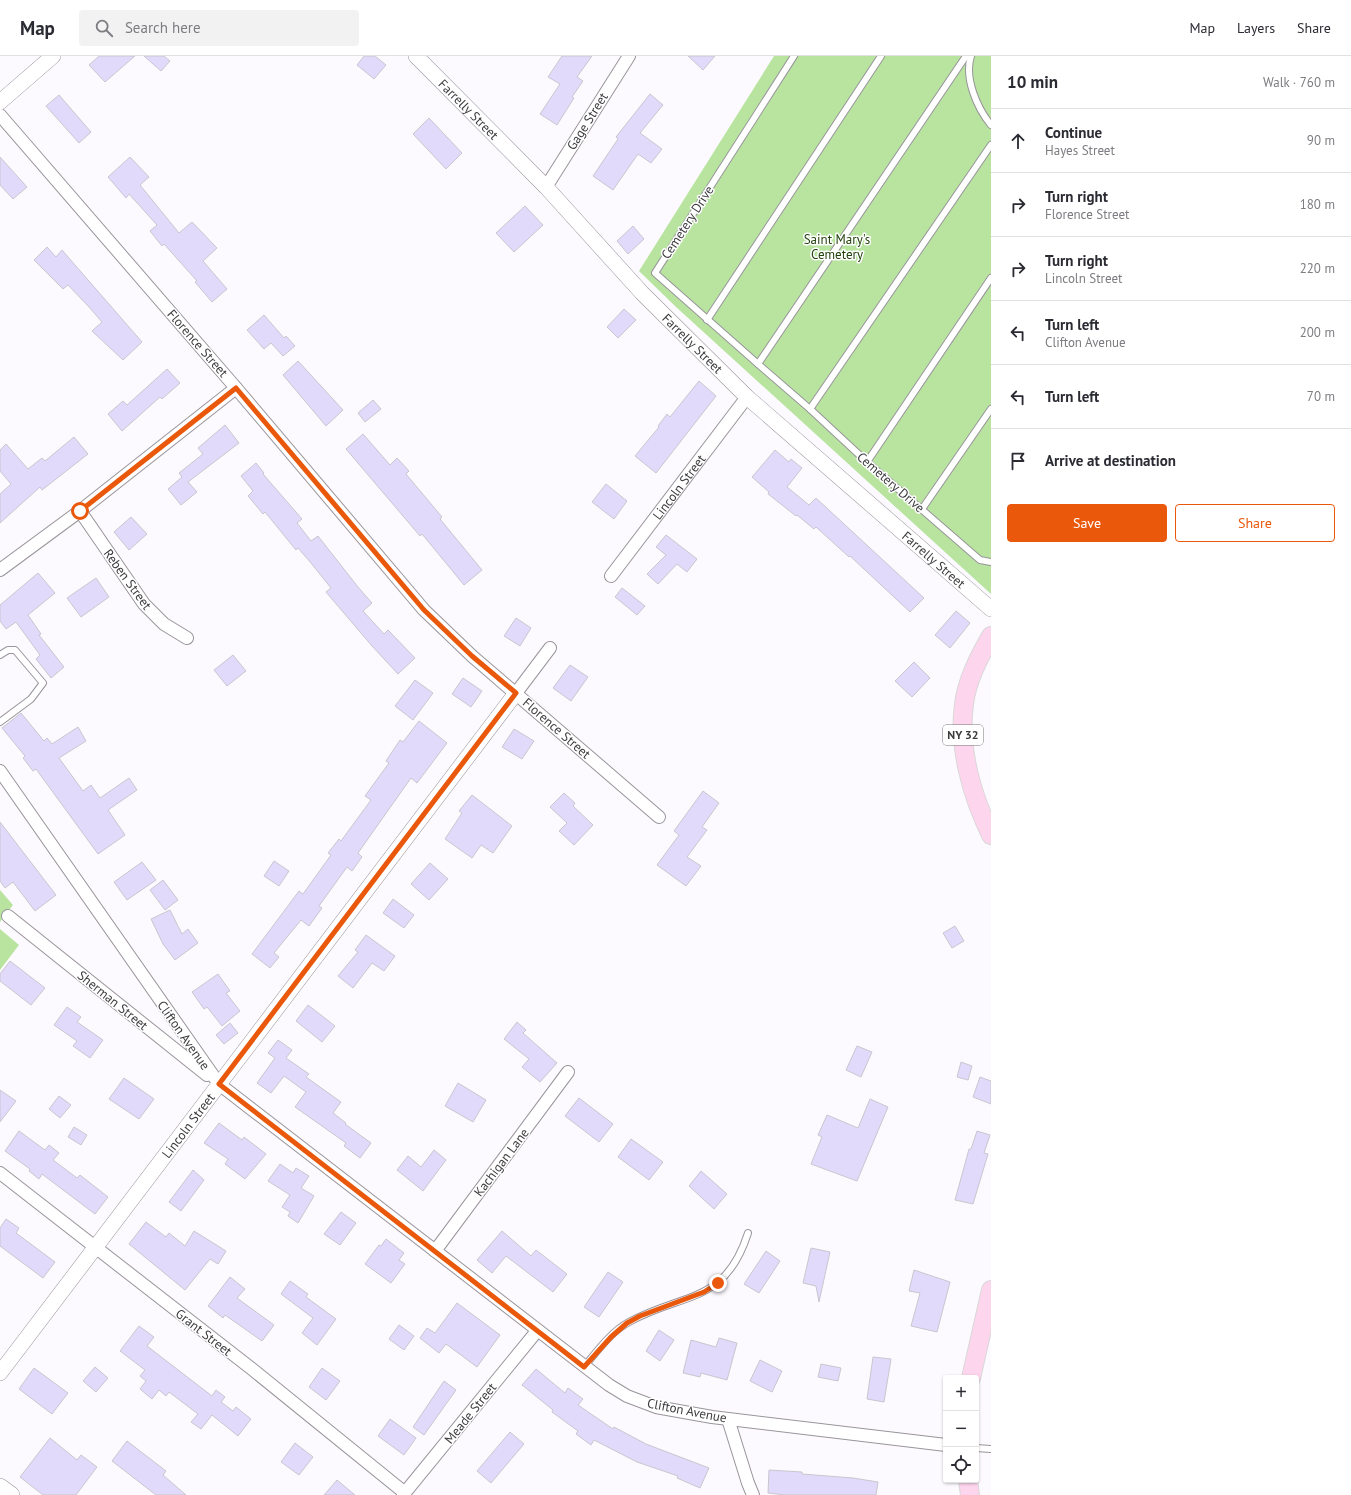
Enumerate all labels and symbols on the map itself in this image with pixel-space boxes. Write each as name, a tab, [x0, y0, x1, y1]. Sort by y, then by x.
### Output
street label: Farrelly Street	[435, 76, 503, 144]
street label: Gage Street	[563, 89, 612, 153]
street label: Cemetery Drive	[657, 182, 717, 262]
park label: Saint Mary's Cemetery	[804, 231, 870, 263]
street label: Florence Street	[163, 306, 232, 381]
street label: Farrelly Street	[659, 310, 727, 378]
street label: Cemetery Drive	[853, 448, 928, 516]
street label: Lincoln Street	[649, 451, 710, 523]
route start	[71, 502, 89, 520]
street label: Farrelly Street	[898, 528, 969, 592]
street label: Reben Street	[100, 546, 156, 614]
street label: Florence Street	[519, 694, 595, 763]
road number: NY 32	[943, 725, 983, 745]
street label: Sherman Street	[74, 967, 152, 1034]
street label: Clifton Avenue	[154, 997, 214, 1073]
street label: Lincoln Street	[158, 1089, 219, 1162]
street label: Kachigan Lane	[470, 1125, 533, 1200]
route end	[709, 1274, 727, 1292]
street label: Grant Street	[172, 1305, 236, 1360]
street label: Meade Street	[441, 1379, 501, 1447]
street label: Clifton Avenue	[646, 1394, 728, 1427]

